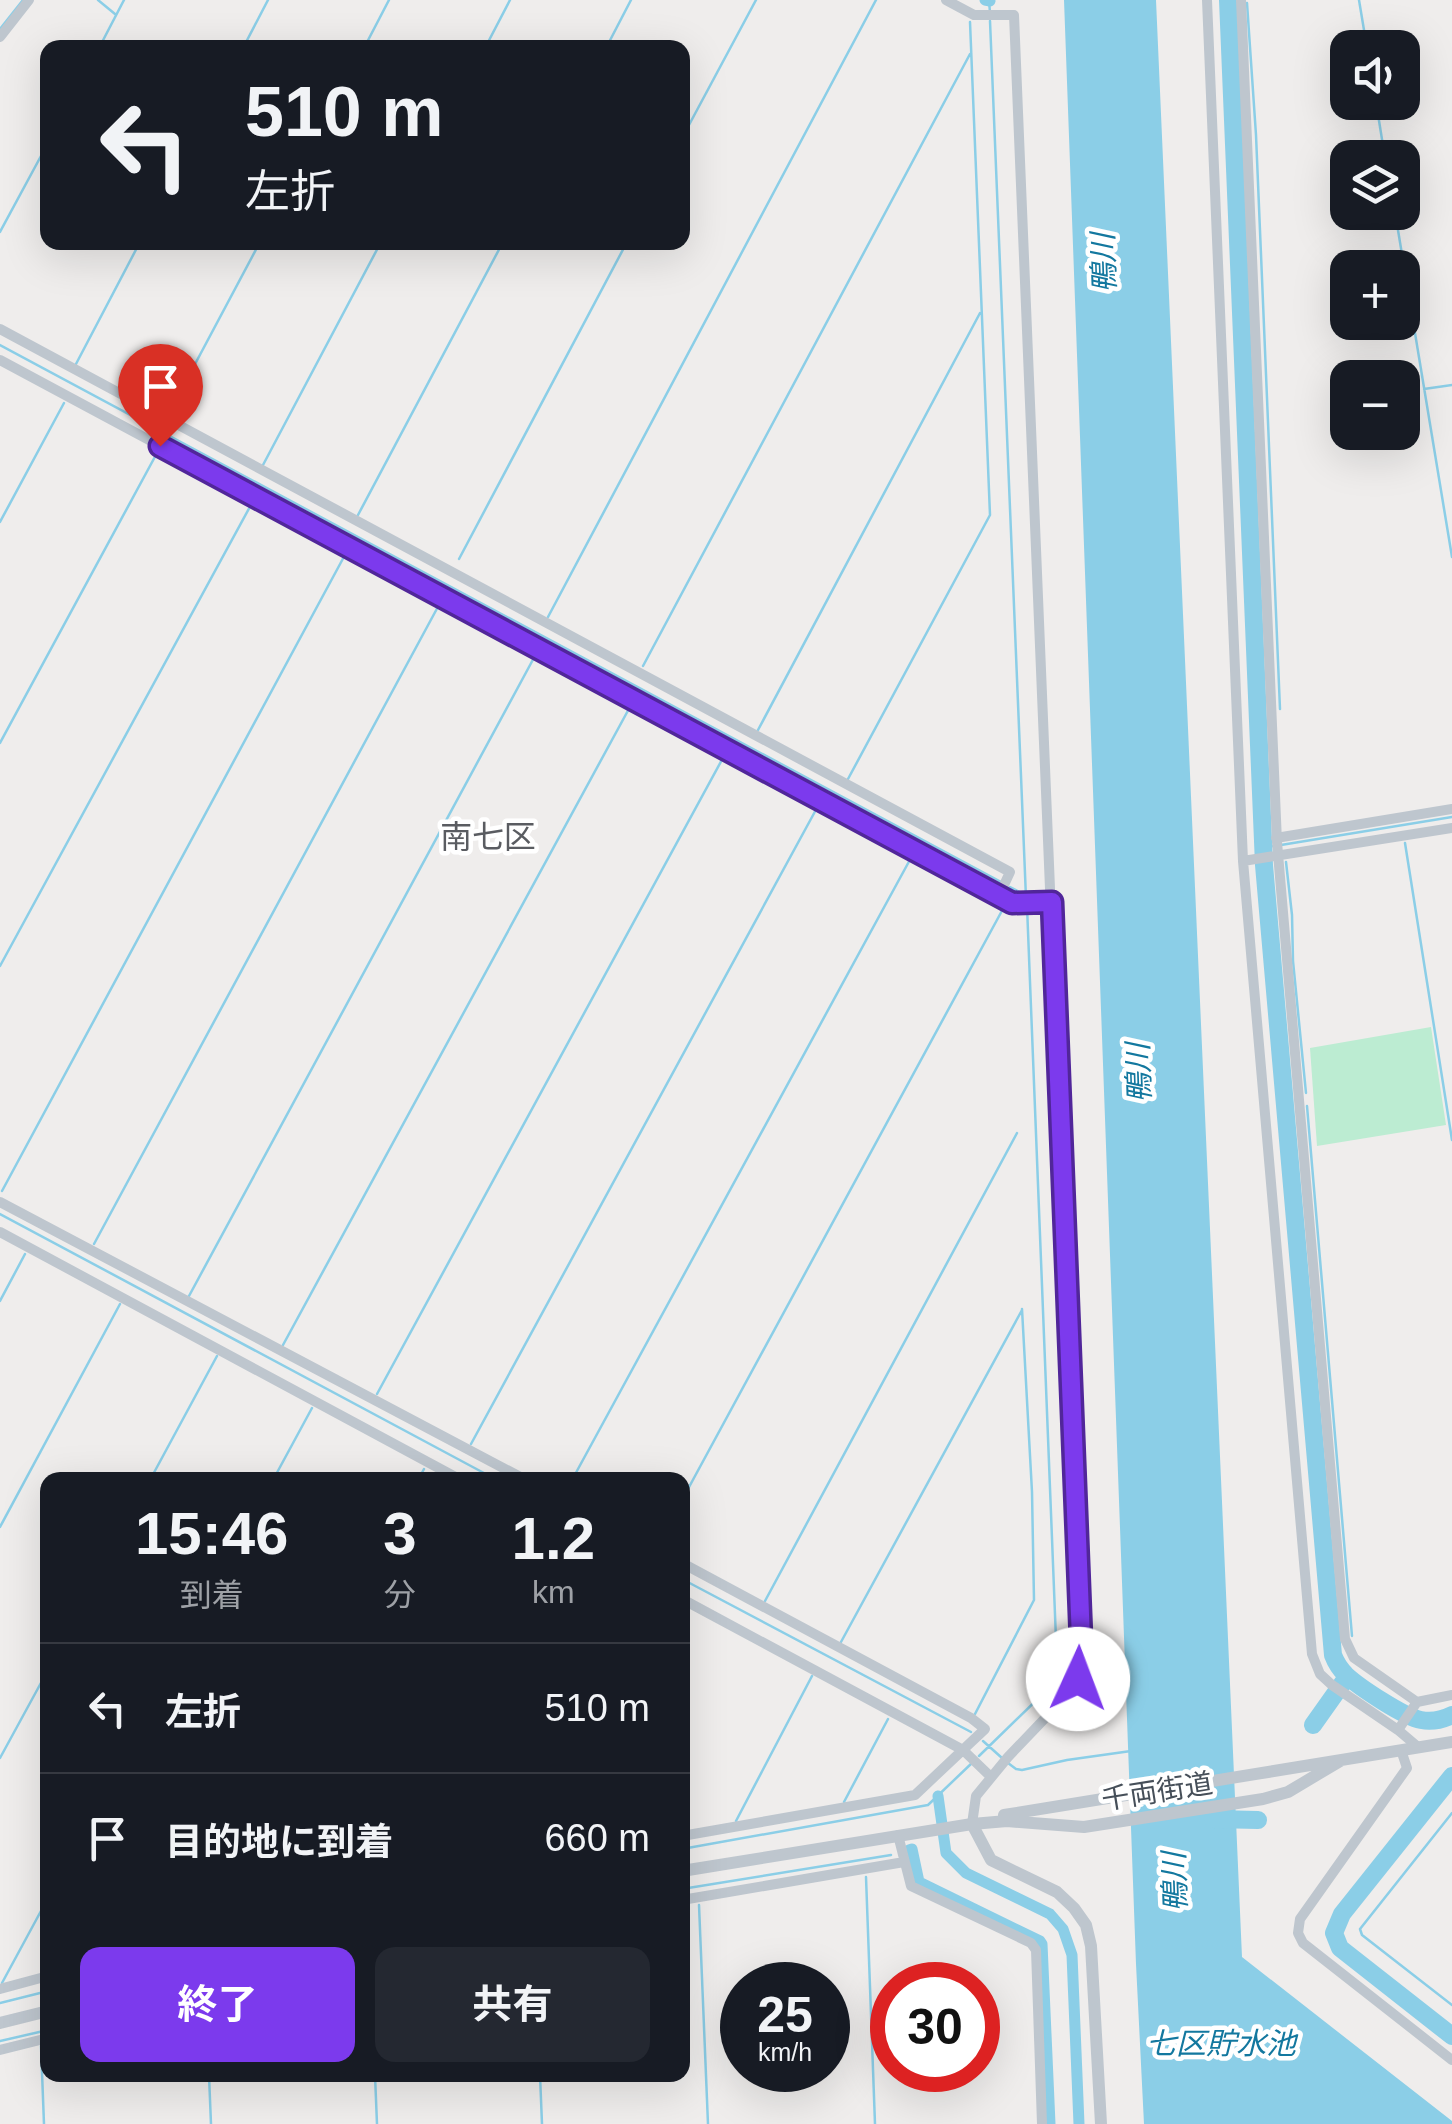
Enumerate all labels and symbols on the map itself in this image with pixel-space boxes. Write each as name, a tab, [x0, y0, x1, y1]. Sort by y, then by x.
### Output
water label: 鴨川	[1086, 229, 1121, 294]
pin	[118, 344, 203, 447]
district label: 南七区	[440, 819, 536, 855]
water label: 鴨川	[1121, 1039, 1156, 1104]
position arrow	[1026, 1627, 1130, 1731]
street label: 千両街道	[1099, 1767, 1215, 1816]
water label: 鴨川	[1157, 1848, 1192, 1913]
speed limit sign: 30	[870, 1962, 1000, 2092]
water label: 七区貯水池	[1146, 2027, 1299, 2060]

